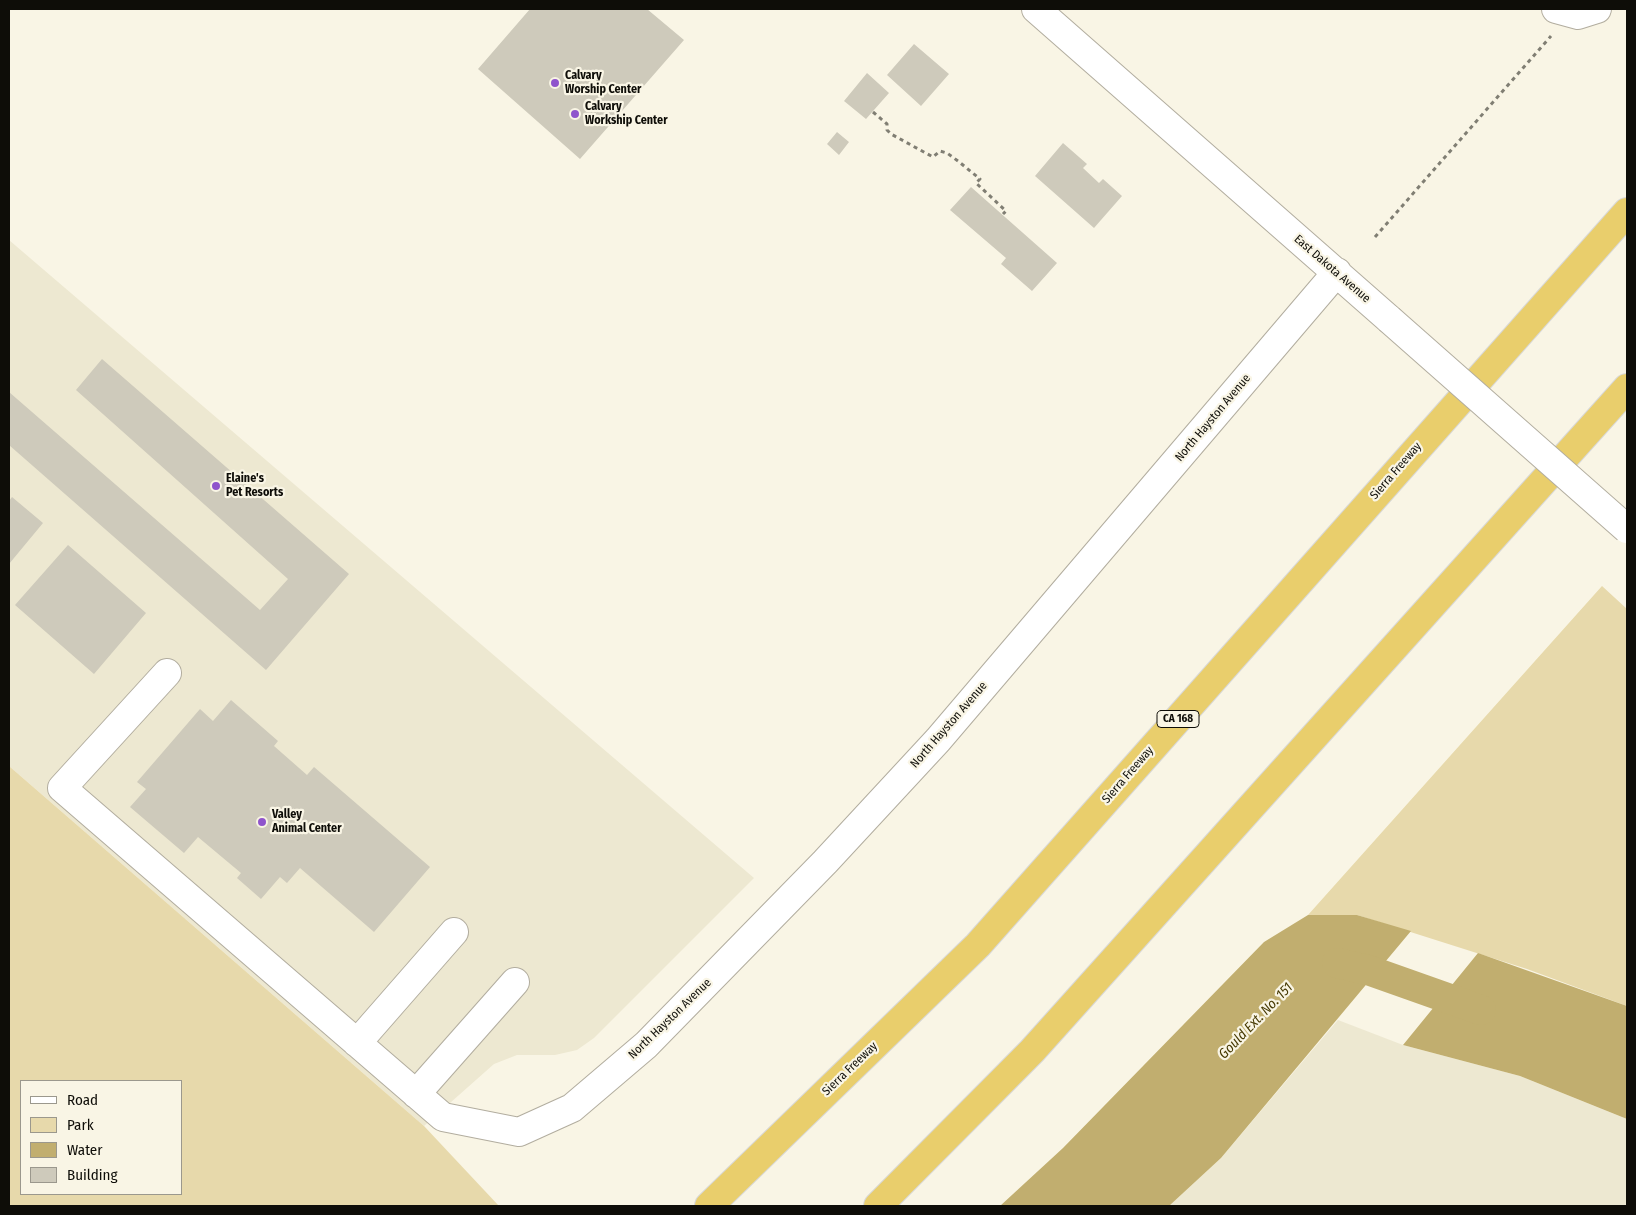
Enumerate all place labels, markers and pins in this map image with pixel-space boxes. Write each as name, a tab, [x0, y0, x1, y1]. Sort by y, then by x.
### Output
place label: Calvary Worship Center	[565, 69, 641, 97]
marker: Calvary Worship Center	[549, 77, 561, 89]
place label: Calvary Workship Center	[585, 100, 668, 128]
marker: Calvary Workship Center	[569, 108, 581, 120]
place label: Elaine's Pet Resorts	[226, 472, 283, 500]
marker: Elaine's Pet Resorts	[210, 480, 222, 492]
place label: Valley Animal Center	[272, 808, 342, 836]
marker: Valley Animal Center	[256, 816, 268, 828]

